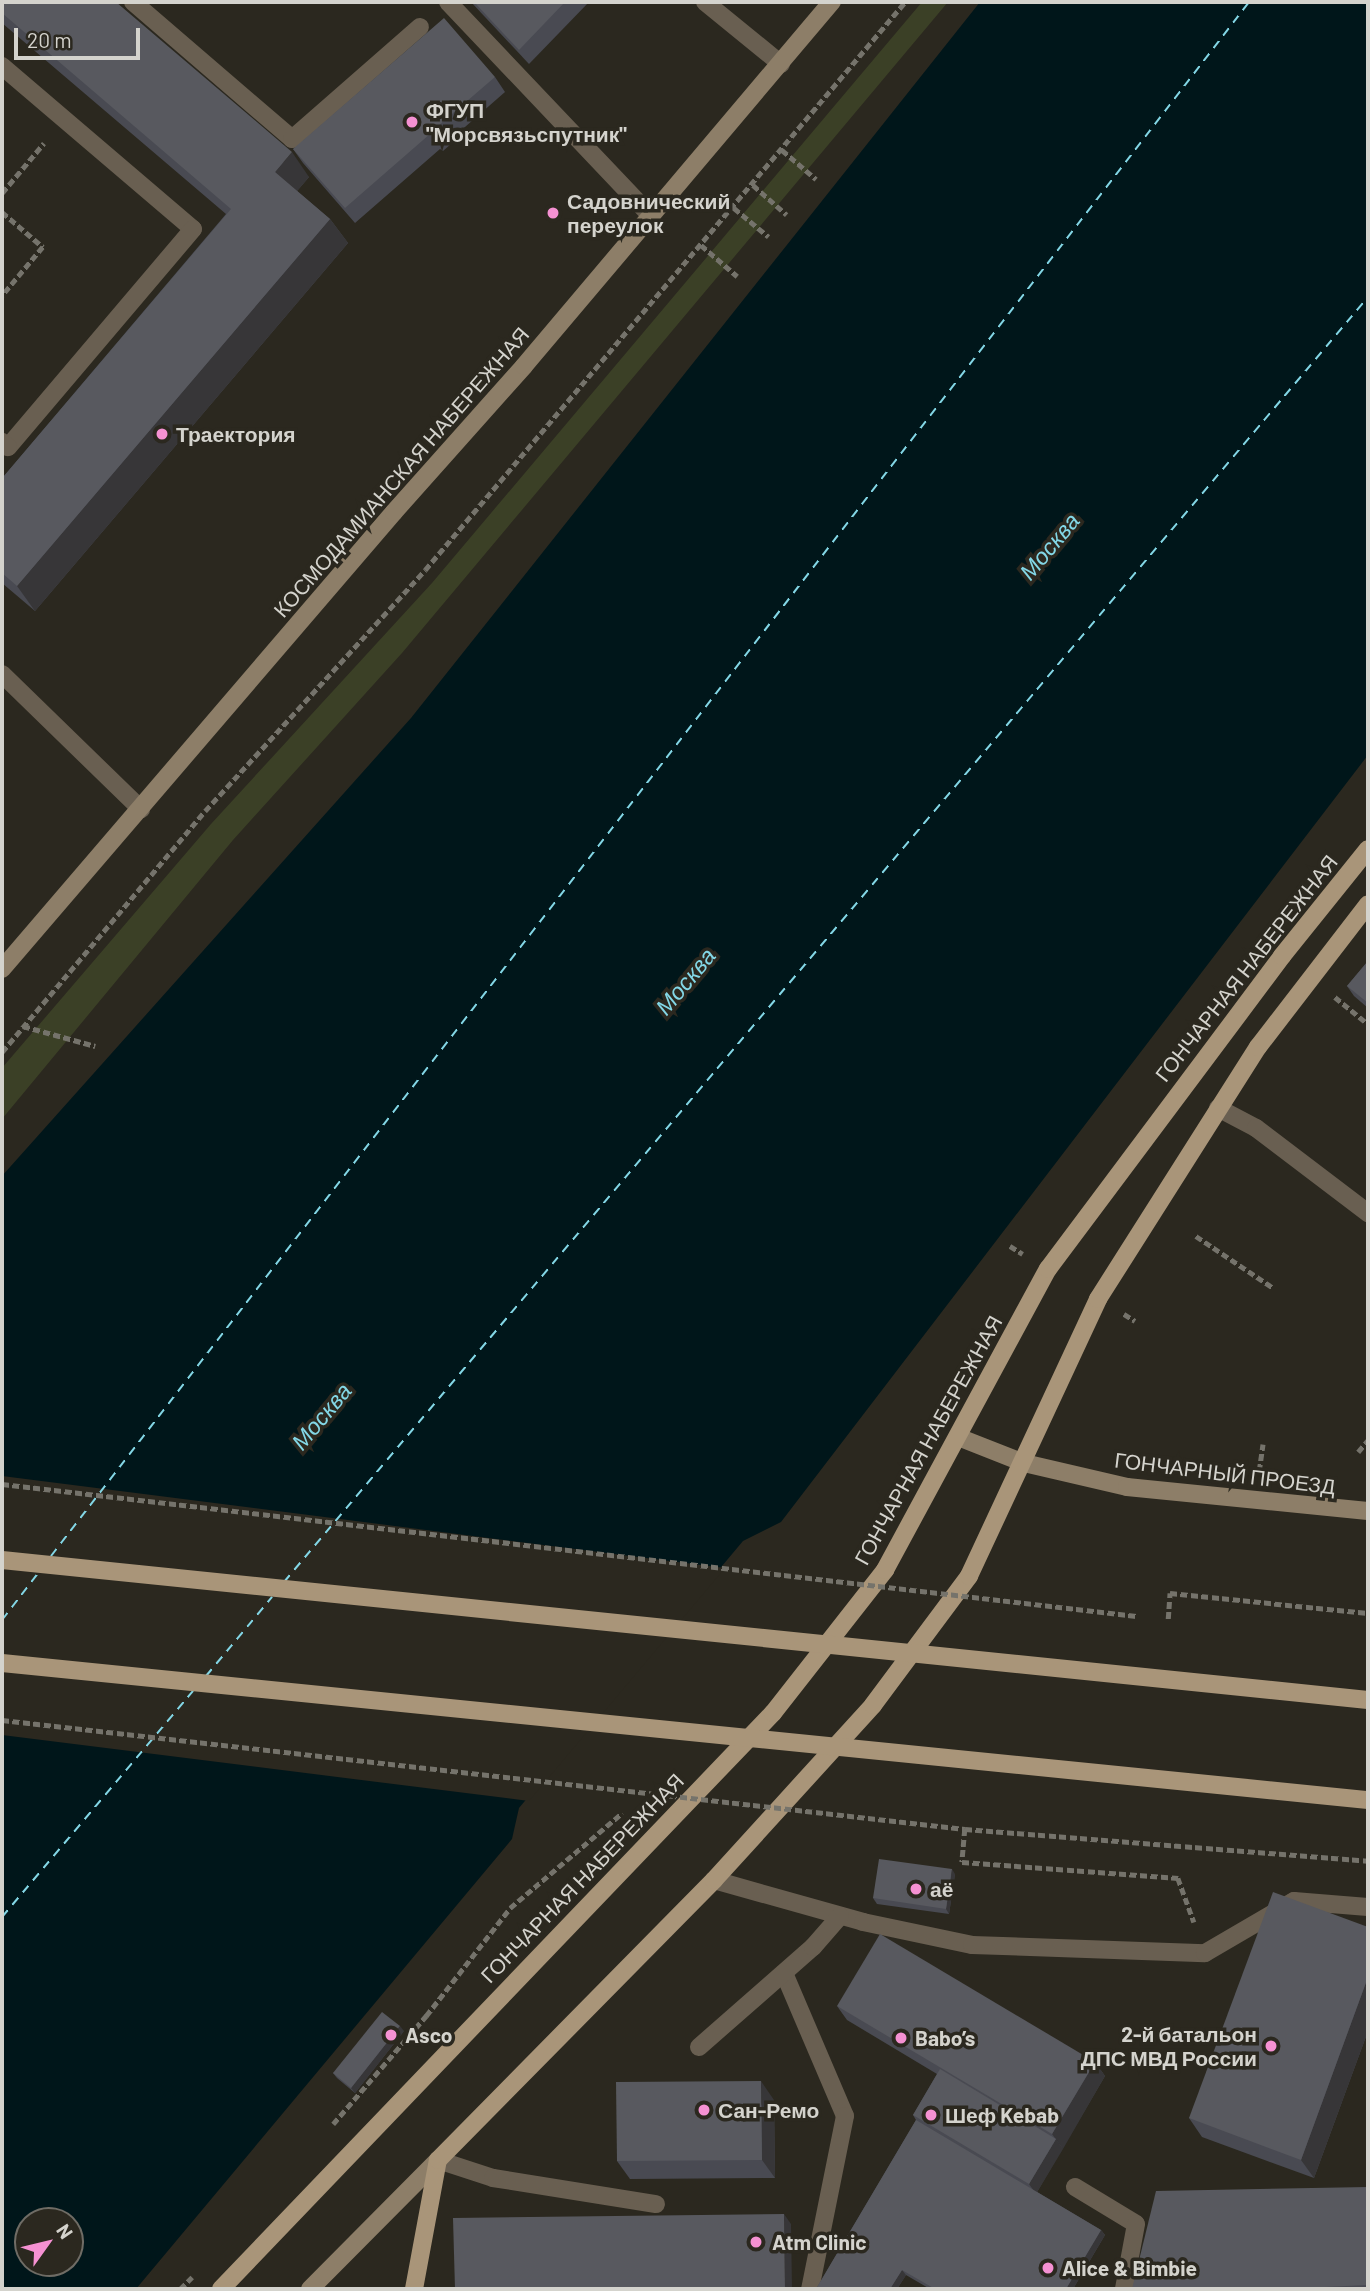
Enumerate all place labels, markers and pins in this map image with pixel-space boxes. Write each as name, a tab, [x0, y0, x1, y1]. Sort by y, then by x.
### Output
place label: ФГУП "Морсвязьспутник"	[426, 97, 627, 147]
marker: ФГУП "Морсвязьспутник"	[404, 114, 420, 130]
place label: Садовнический переулок	[567, 188, 730, 238]
marker: Садовнический переулок	[545, 205, 561, 221]
place label: Траектория	[176, 421, 296, 447]
marker: Траектория	[154, 426, 170, 442]
place label: аё	[930, 1876, 953, 1902]
marker: аё	[908, 1881, 924, 1897]
place label: 2-й батальон ДПС МВД России	[1081, 2021, 1257, 2071]
place label: Asco	[405, 2022, 452, 2048]
place label: Babo’s	[915, 2025, 975, 2051]
marker: Asco	[383, 2027, 399, 2043]
marker: Babo’s	[893, 2030, 909, 2046]
marker: 2-й батальон ДПС МВД России	[1263, 2038, 1279, 2054]
place label: Сан-Ремо	[718, 2097, 819, 2123]
marker: Сан-Ремо	[696, 2102, 712, 2118]
place label: Шеф Kebab	[945, 2102, 1059, 2128]
marker: Шеф Kebab	[923, 2107, 939, 2123]
place label: Atm Clinic	[772, 2229, 867, 2255]
marker: Atm Clinic	[746, 2232, 766, 2252]
place label: Alice & Bimbie	[1062, 2255, 1197, 2281]
marker: Alice & Bimbie	[1040, 2260, 1056, 2276]

